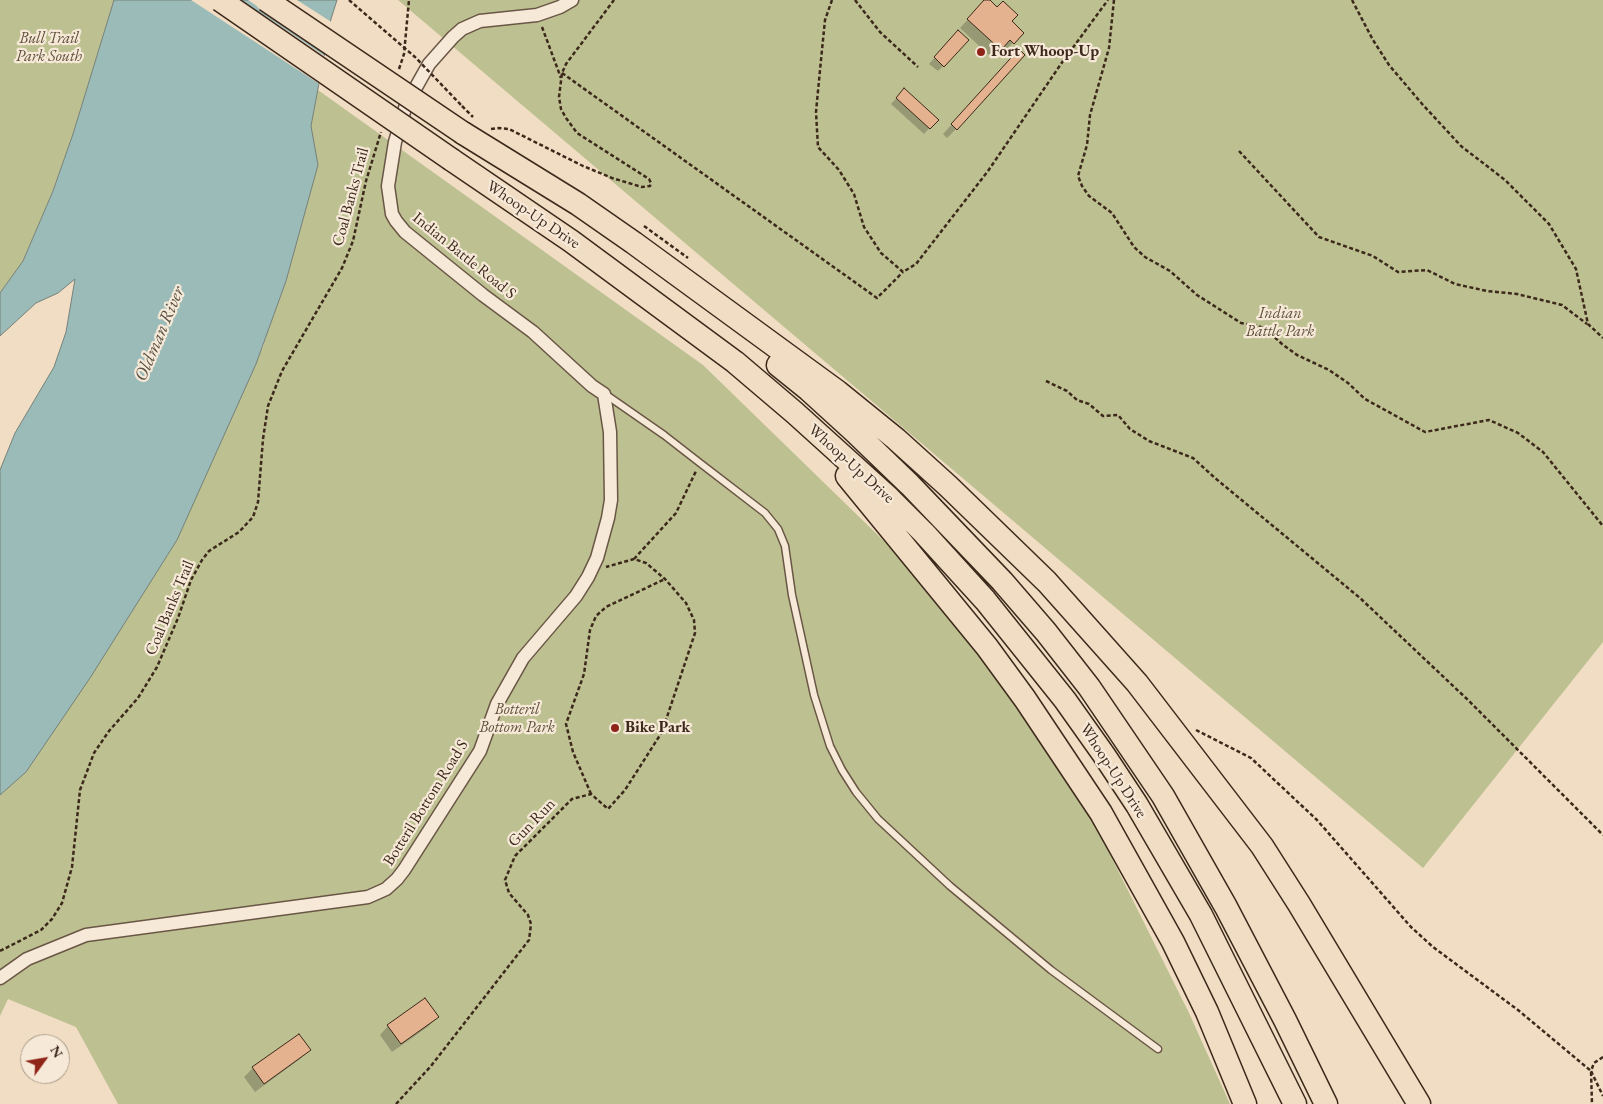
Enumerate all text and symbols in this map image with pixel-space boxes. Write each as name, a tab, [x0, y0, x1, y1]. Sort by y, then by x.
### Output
park label: Bull Trail Park South	[16, 29, 82, 67]
place label: Fort Whoop-Up	[991, 42, 1099, 62]
marker: Fort Whoop-Up	[975, 46, 987, 58]
street label: Coal Banks Trail	[329, 146, 373, 248]
street label: Whoop-Up Drive	[482, 177, 584, 253]
street label: Indian Battle Road S	[409, 209, 519, 303]
water label: Oldman River	[130, 283, 190, 385]
park label: Indian Battle Park	[1246, 304, 1314, 342]
street label: Whoop-Up Drive	[804, 420, 898, 508]
street label: Coal Banks Trail	[141, 558, 199, 658]
park label: Botteril Bottom Park	[479, 700, 555, 738]
place label: Bike Park	[625, 718, 690, 738]
street label: Whoop-Up Drive	[1075, 720, 1151, 822]
marker: Bike Park	[609, 722, 621, 734]
street label: Botteril Bottom Road S	[379, 736, 473, 870]
street label: Gun Run	[504, 795, 560, 851]
north arrow	[20, 1034, 70, 1084]
text: N	[46, 1042, 68, 1061]

